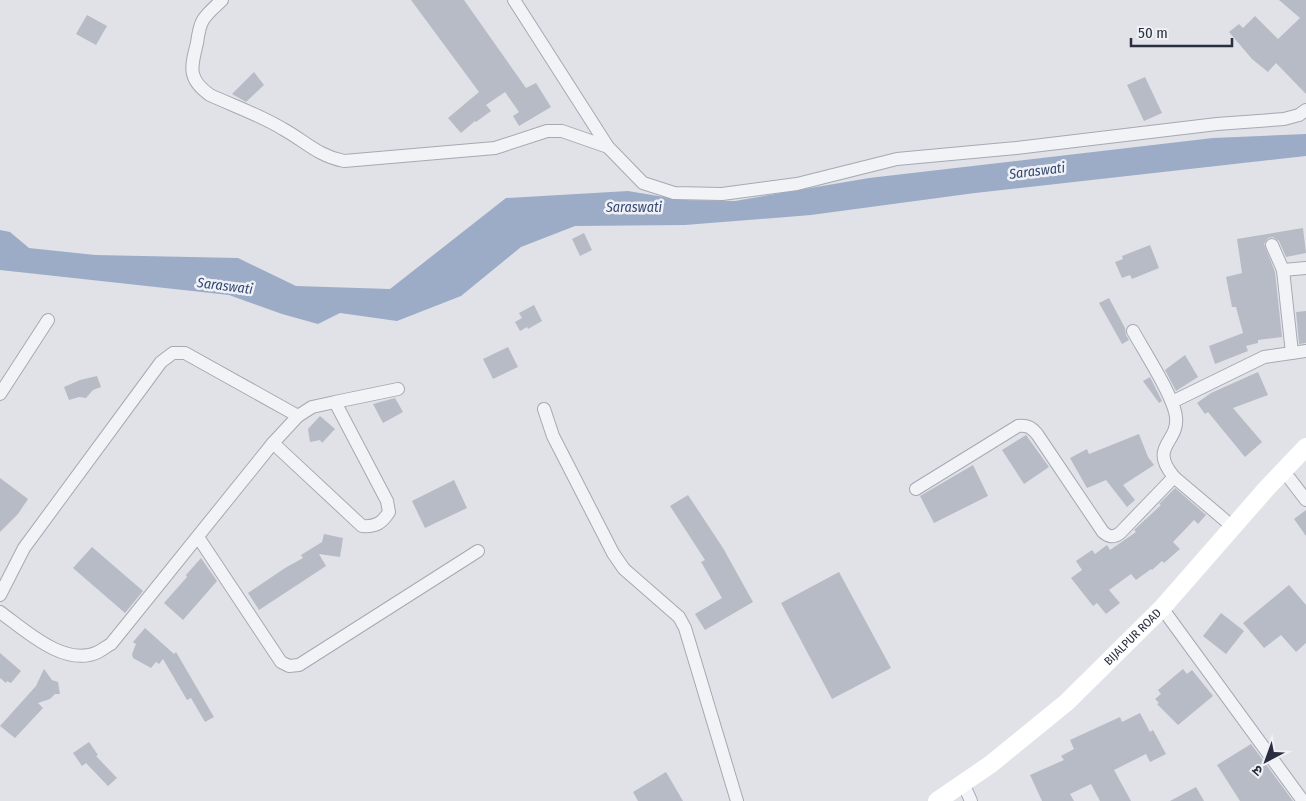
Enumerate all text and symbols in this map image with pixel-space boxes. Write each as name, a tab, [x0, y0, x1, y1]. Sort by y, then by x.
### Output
scale bar	[1131, 15, 1232, 47]
text: 50 m	[1138, 24, 1168, 42]
water label: Saraswati	[1007, 159, 1066, 183]
water label: Saraswati	[605, 199, 663, 216]
water label: Saraswati	[195, 274, 254, 298]
street label: BIJALPUR ROAD	[1101, 606, 1164, 668]
north arrow	[1241, 736, 1291, 786]
text: उ	[1249, 761, 1266, 780]

